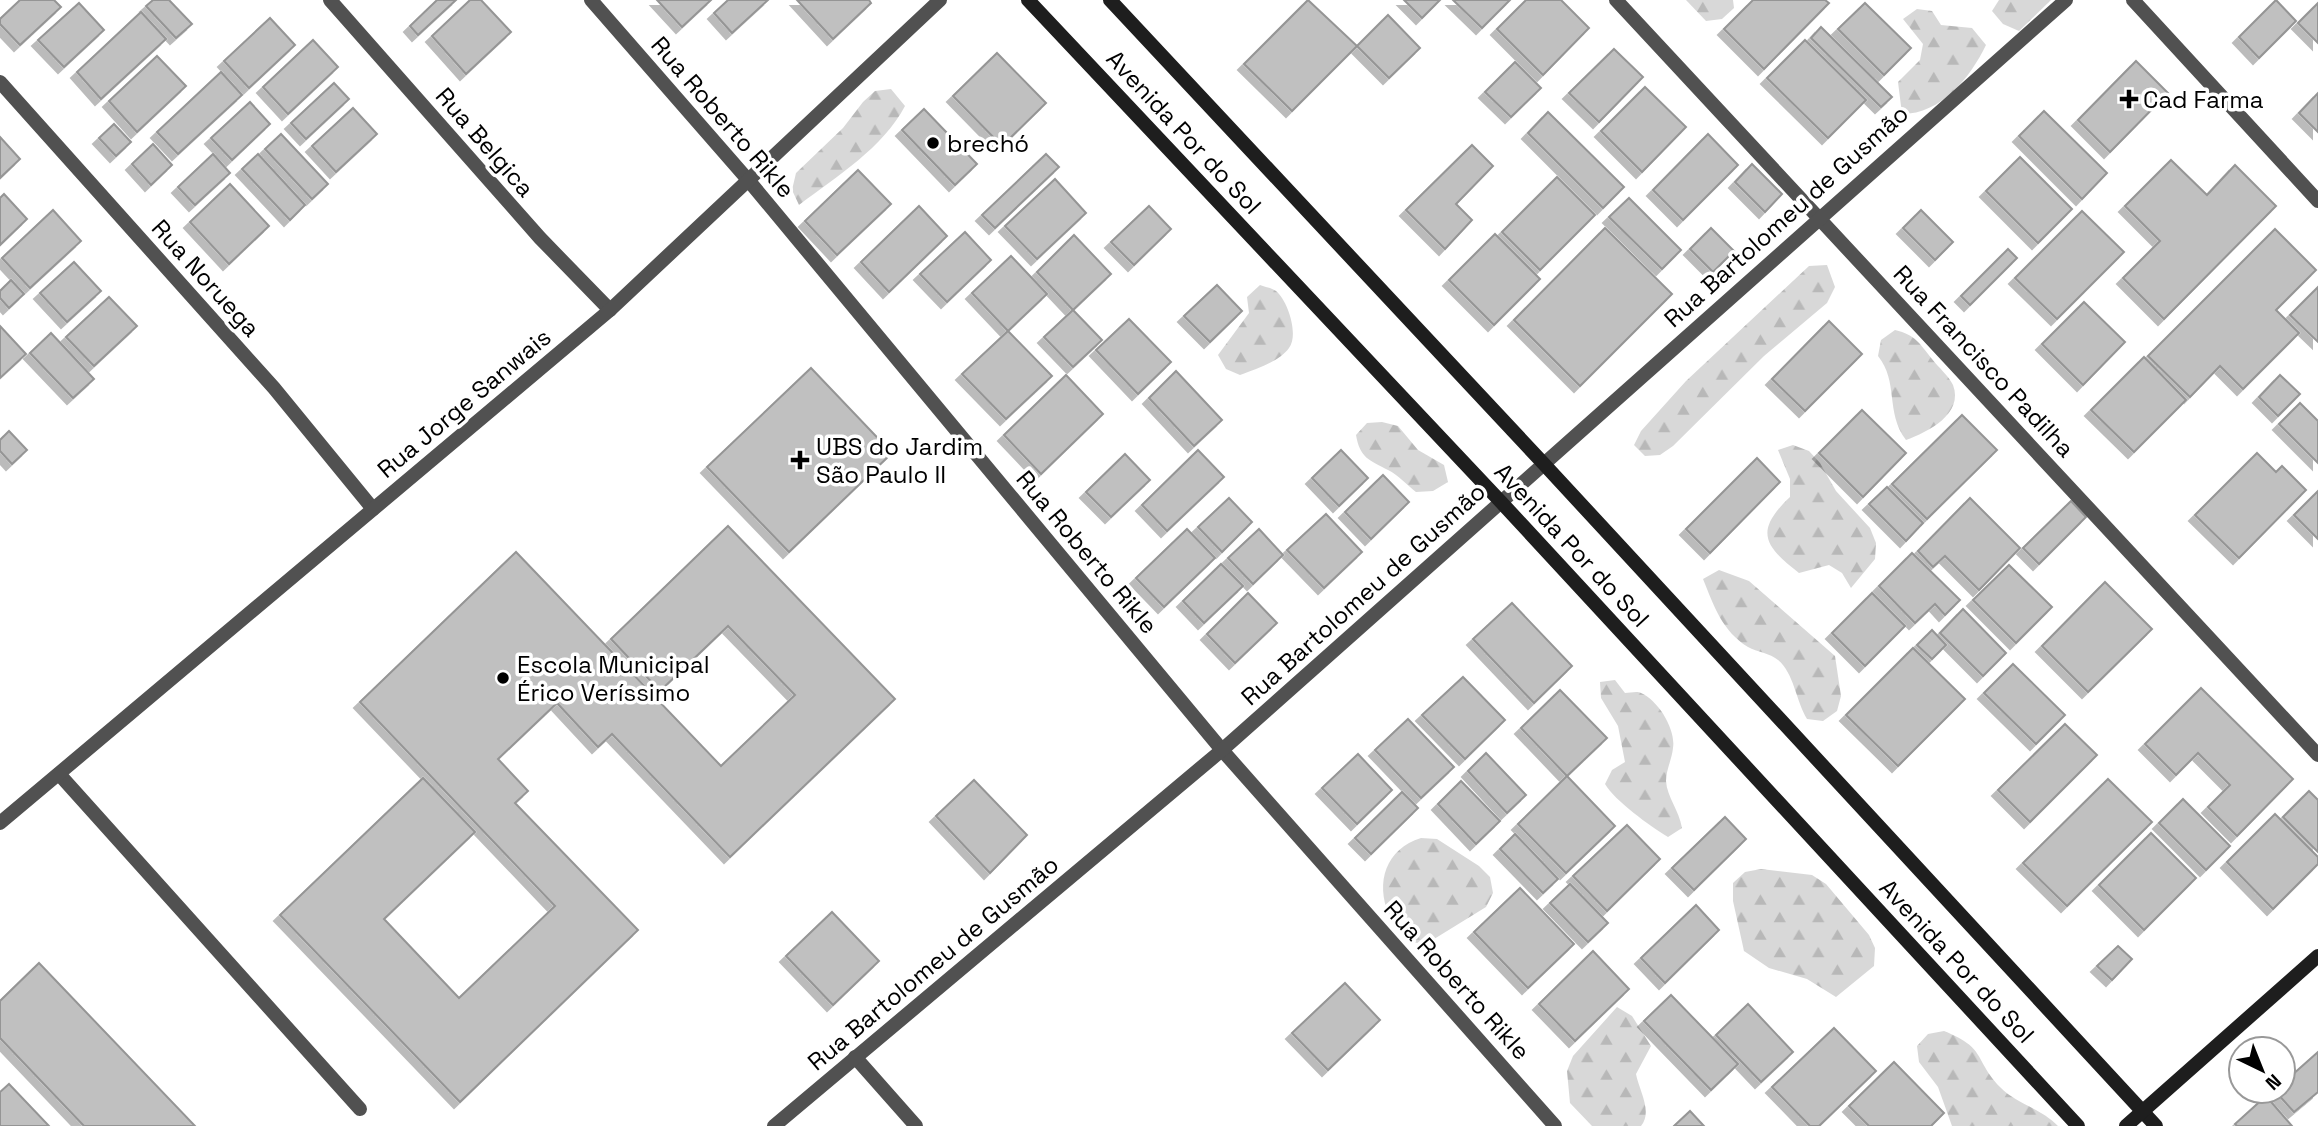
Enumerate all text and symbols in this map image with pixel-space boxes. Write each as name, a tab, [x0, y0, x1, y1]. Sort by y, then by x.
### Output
street label: Rua Roberto Rikle	[644, 30, 802, 204]
street label: Avenida Por do Sol	[1100, 43, 1268, 221]
street label: Rua Belgica	[429, 81, 541, 203]
place label: Cad Farma	[2143, 84, 2264, 115]
marker: Cad Farma	[2121, 91, 2137, 107]
street label: Rua Bartolomeu de Gusmão	[1657, 98, 1915, 334]
place label: brechó	[947, 128, 1029, 159]
marker: brechó	[925, 135, 941, 151]
street label: Rua Noruega	[145, 213, 267, 343]
street label: Rua Francisco Padilha	[1887, 258, 2081, 464]
street label: Rua Jorge Sanwais	[371, 321, 557, 485]
place label: UBS do Jardim São Paulo II	[816, 431, 983, 490]
marker: UBS do Jardim São Paulo II	[790, 450, 810, 470]
street label: Avenida Por do Sol	[1488, 456, 1656, 634]
street label: Rua Roberto Rikle	[1010, 464, 1164, 640]
street label: Rua Bartolomeu de Gusmão	[1234, 476, 1492, 712]
place label: Escola Municipal Érico Veríssimo	[517, 649, 710, 708]
marker: Escola Municipal Érico Veríssimo	[495, 670, 511, 686]
street label: Rua Bartolomeu de Gusmão	[801, 849, 1065, 1077]
street label: Avenida Por do Sol	[1873, 872, 2041, 1050]
street label: Rua Roberto Rikle	[1377, 894, 1537, 1066]
north arrow	[2227, 1035, 2297, 1105]
text: N	[2260, 1069, 2286, 1096]

